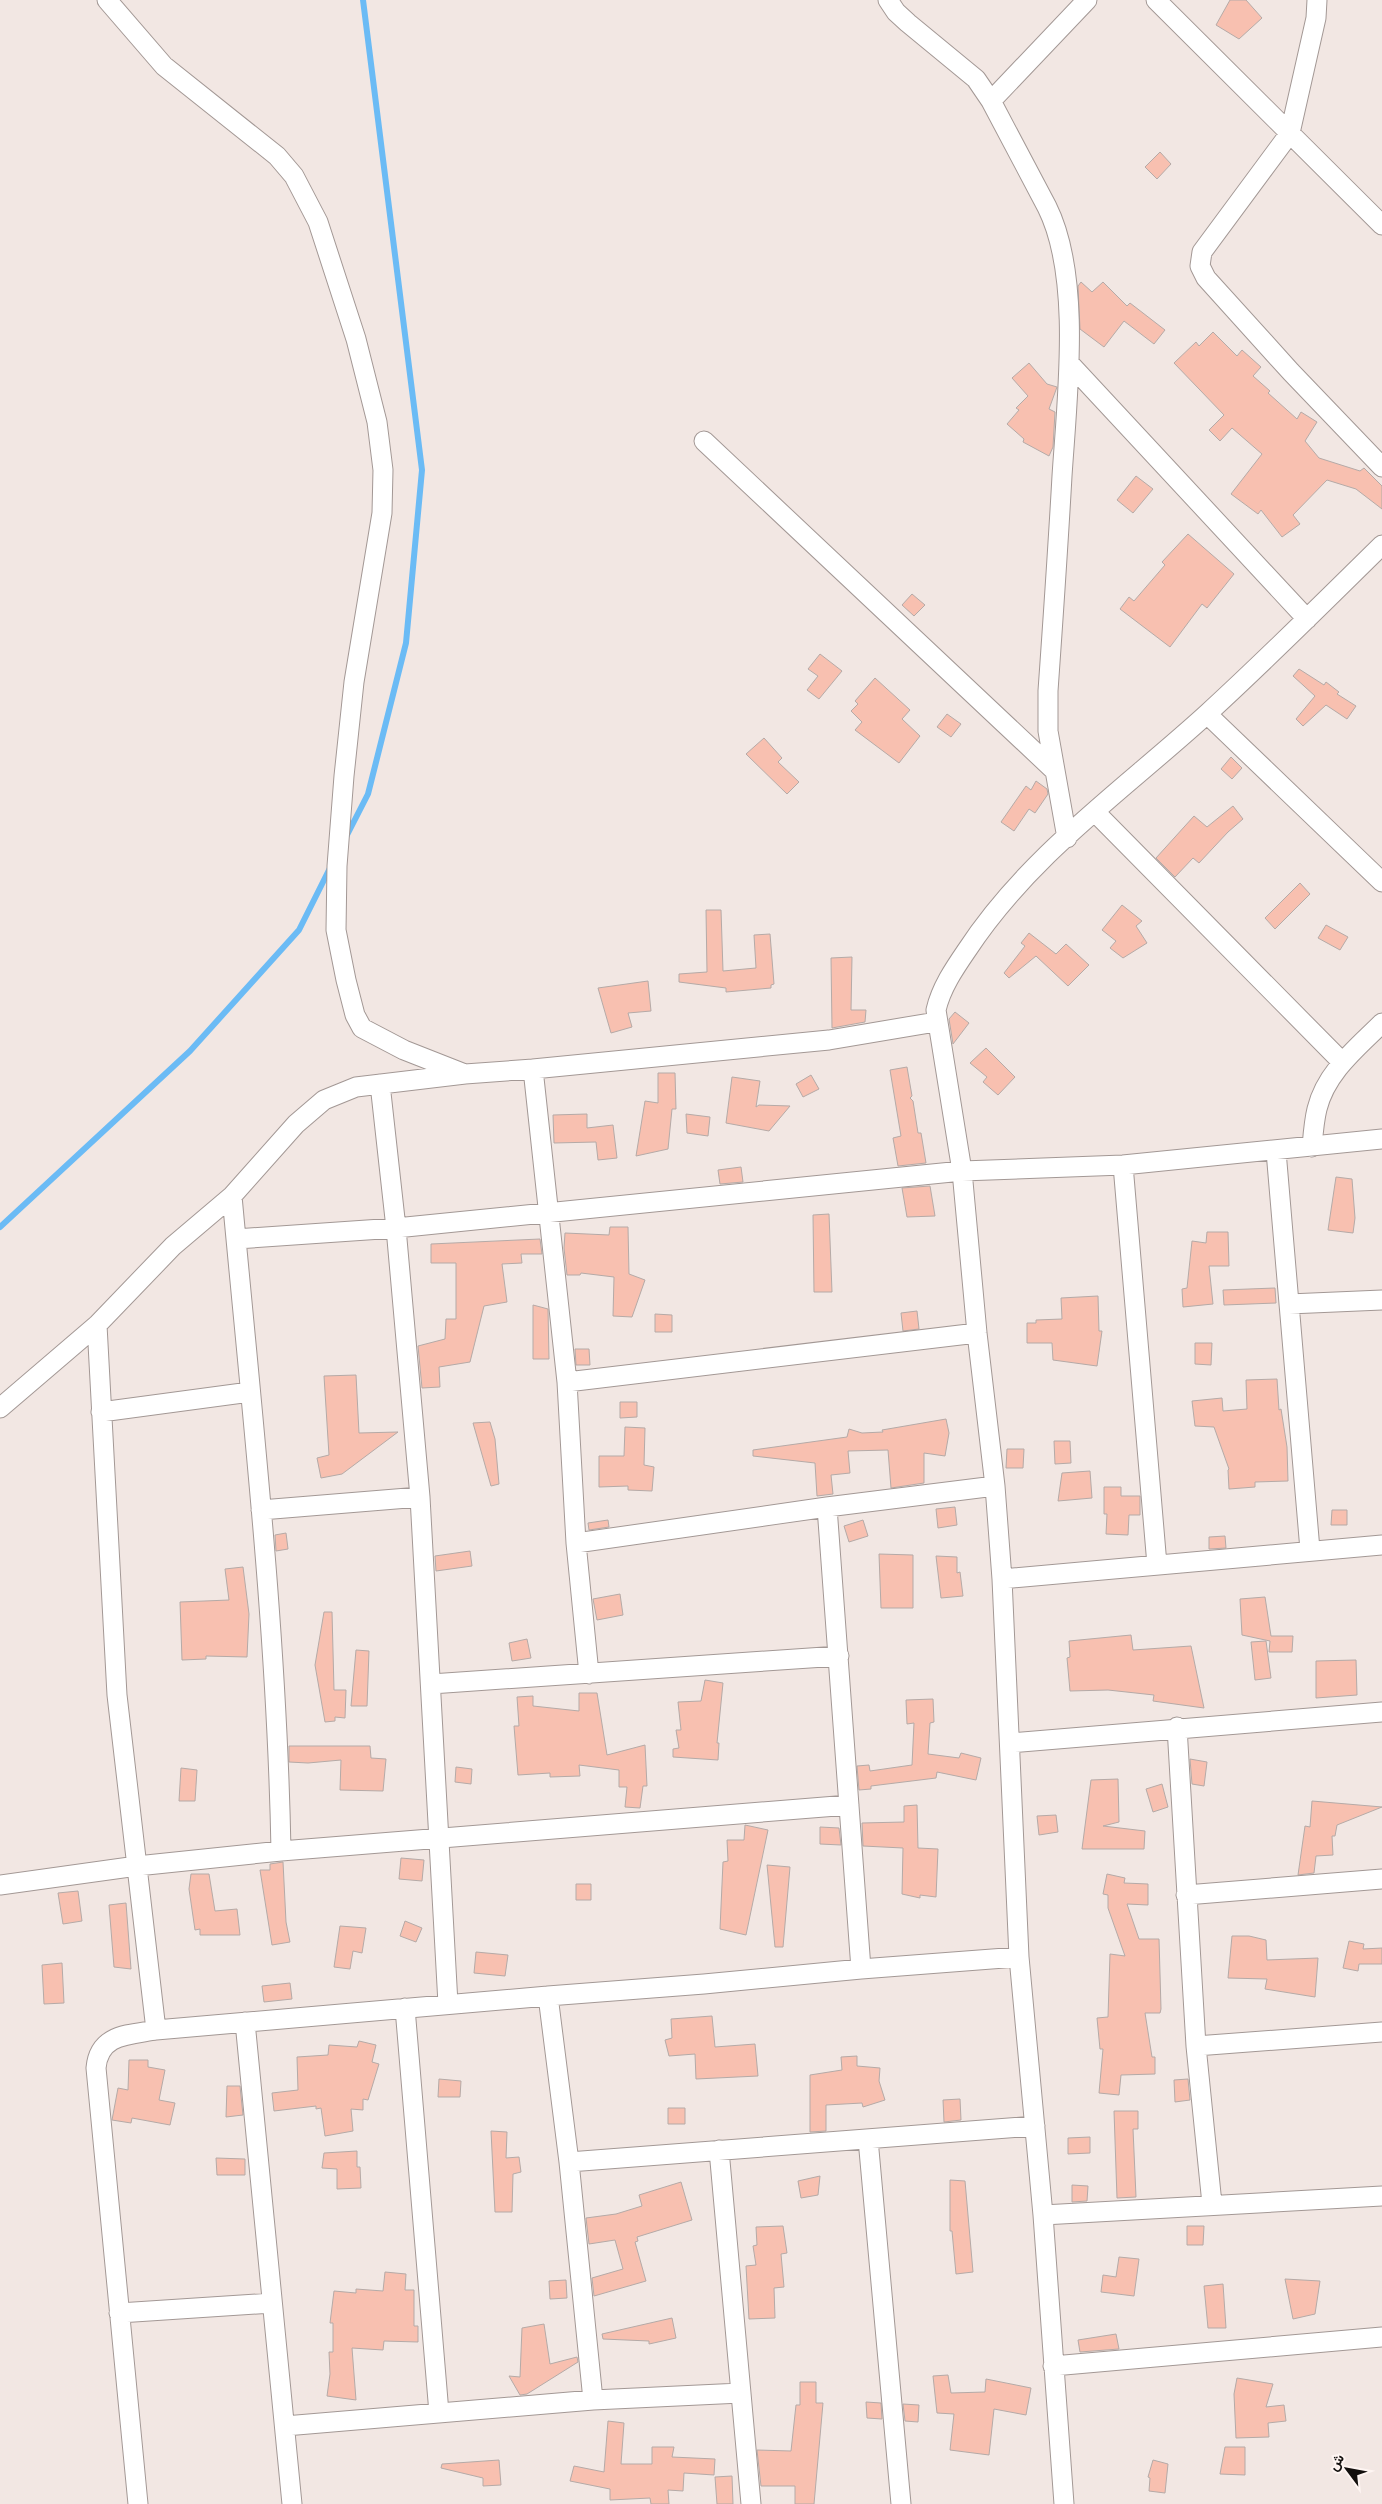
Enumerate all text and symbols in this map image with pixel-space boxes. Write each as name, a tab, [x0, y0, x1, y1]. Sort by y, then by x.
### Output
north arrow	[1322, 2444, 1372, 2494]
text: ش	[1324, 2450, 1348, 2474]

